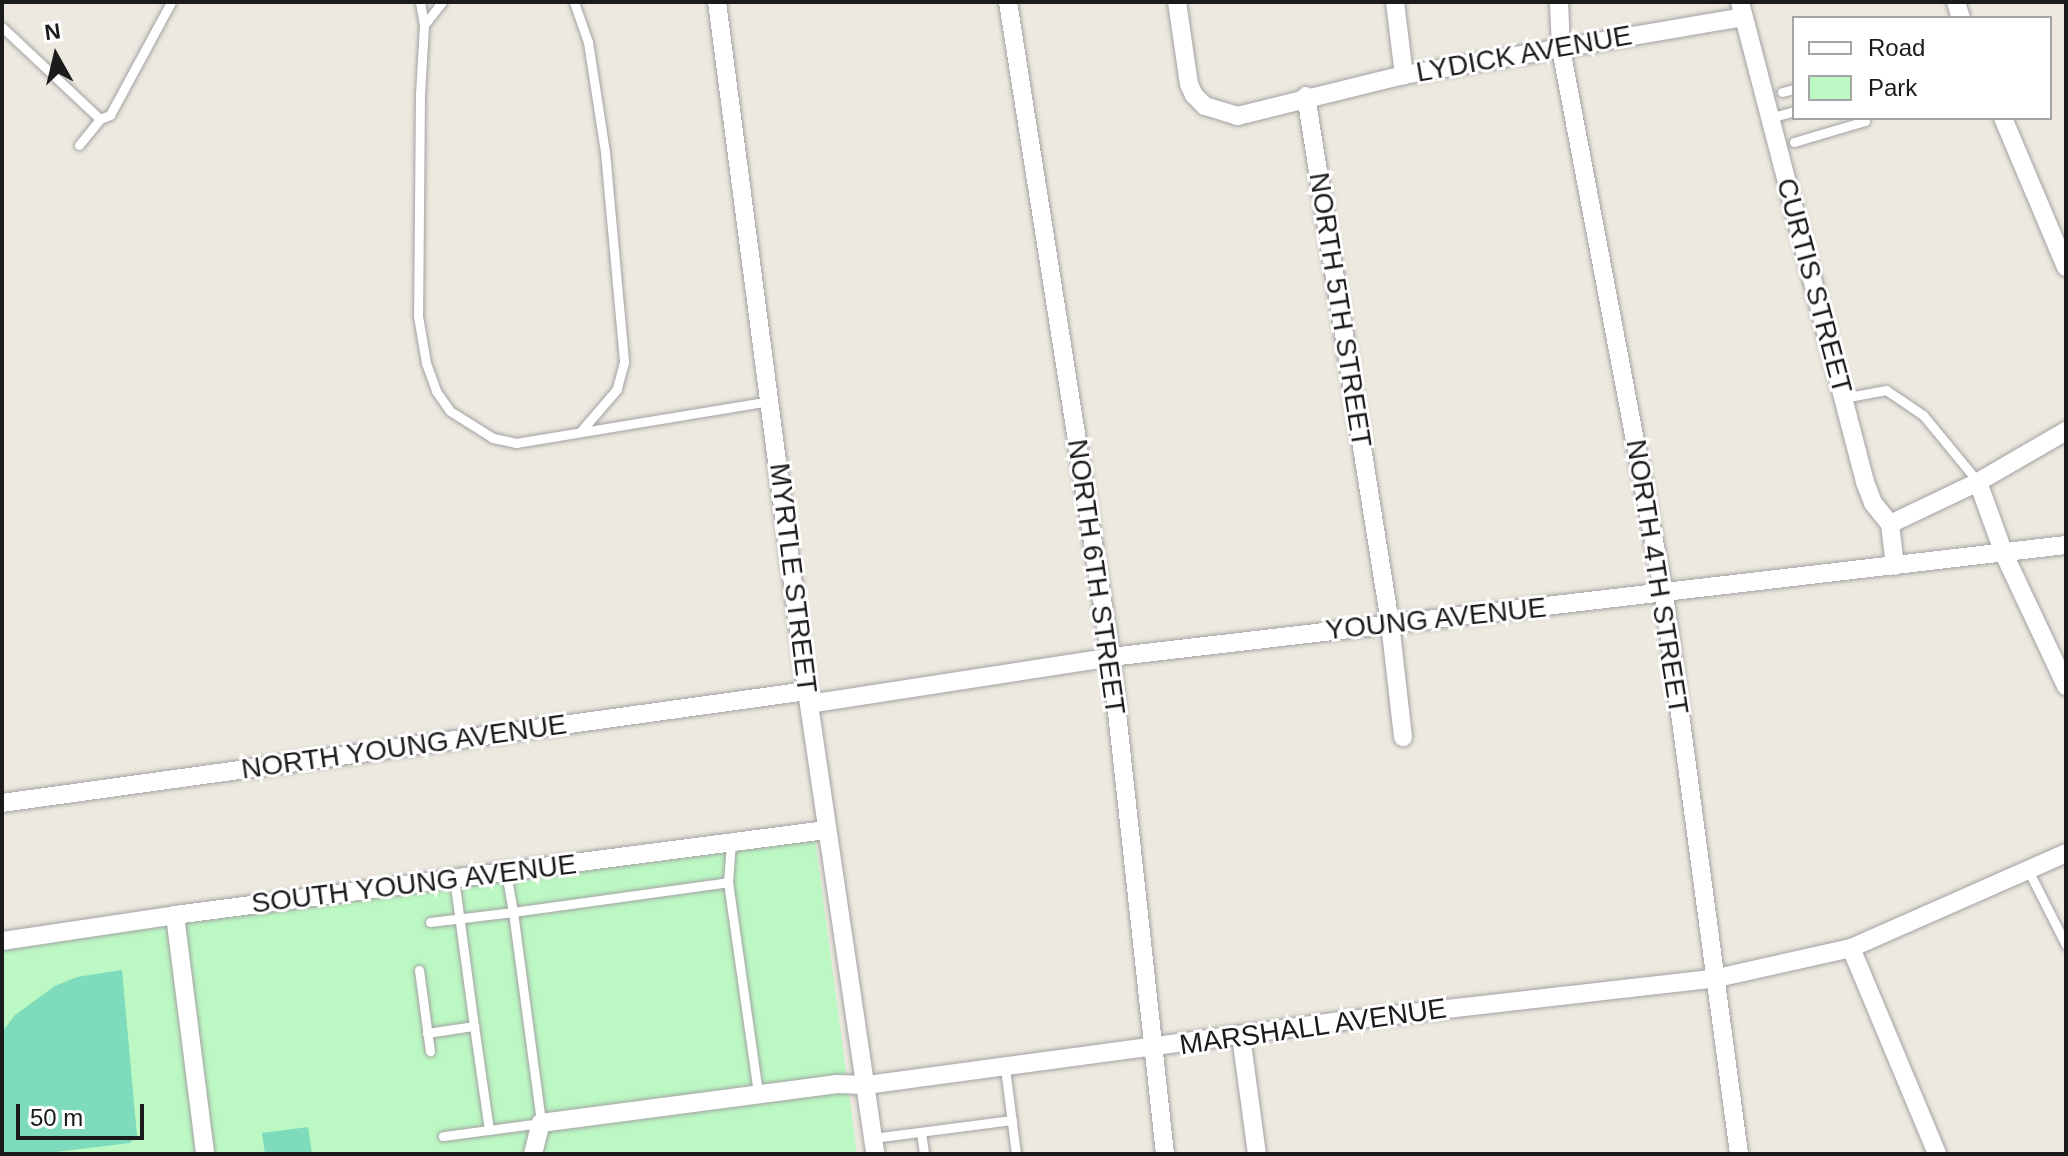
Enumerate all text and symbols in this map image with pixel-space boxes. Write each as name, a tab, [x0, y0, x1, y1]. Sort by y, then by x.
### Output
north arrow	[16, 16, 96, 96]
legend	[1792, 16, 2052, 120]
text: N	[43, 18, 62, 45]
street label: LYDICK AVENUE	[1413, 18, 1635, 90]
text: Road	[1868, 34, 1925, 61]
text: Park	[1868, 74, 1917, 101]
street label: NORTH 5TH STREET	[1302, 170, 1378, 450]
street label: CURTIS STREET	[1769, 174, 1859, 398]
street label: NORTH 6TH STREET	[1060, 437, 1132, 717]
street label: NORTH 4TH STREET	[1619, 437, 1695, 717]
street label: MYRTLE STREET	[762, 461, 824, 695]
street label: YOUNG AVENUE	[1323, 591, 1549, 647]
street label: NORTH YOUNG AVENUE	[238, 707, 570, 787]
street label: SOUTH YOUNG AVENUE	[249, 847, 579, 921]
street label: MARSHALL AVENUE	[1176, 991, 1450, 1063]
scale bar	[20, 1088, 148, 1138]
text: 50 m	[30, 1104, 83, 1131]

